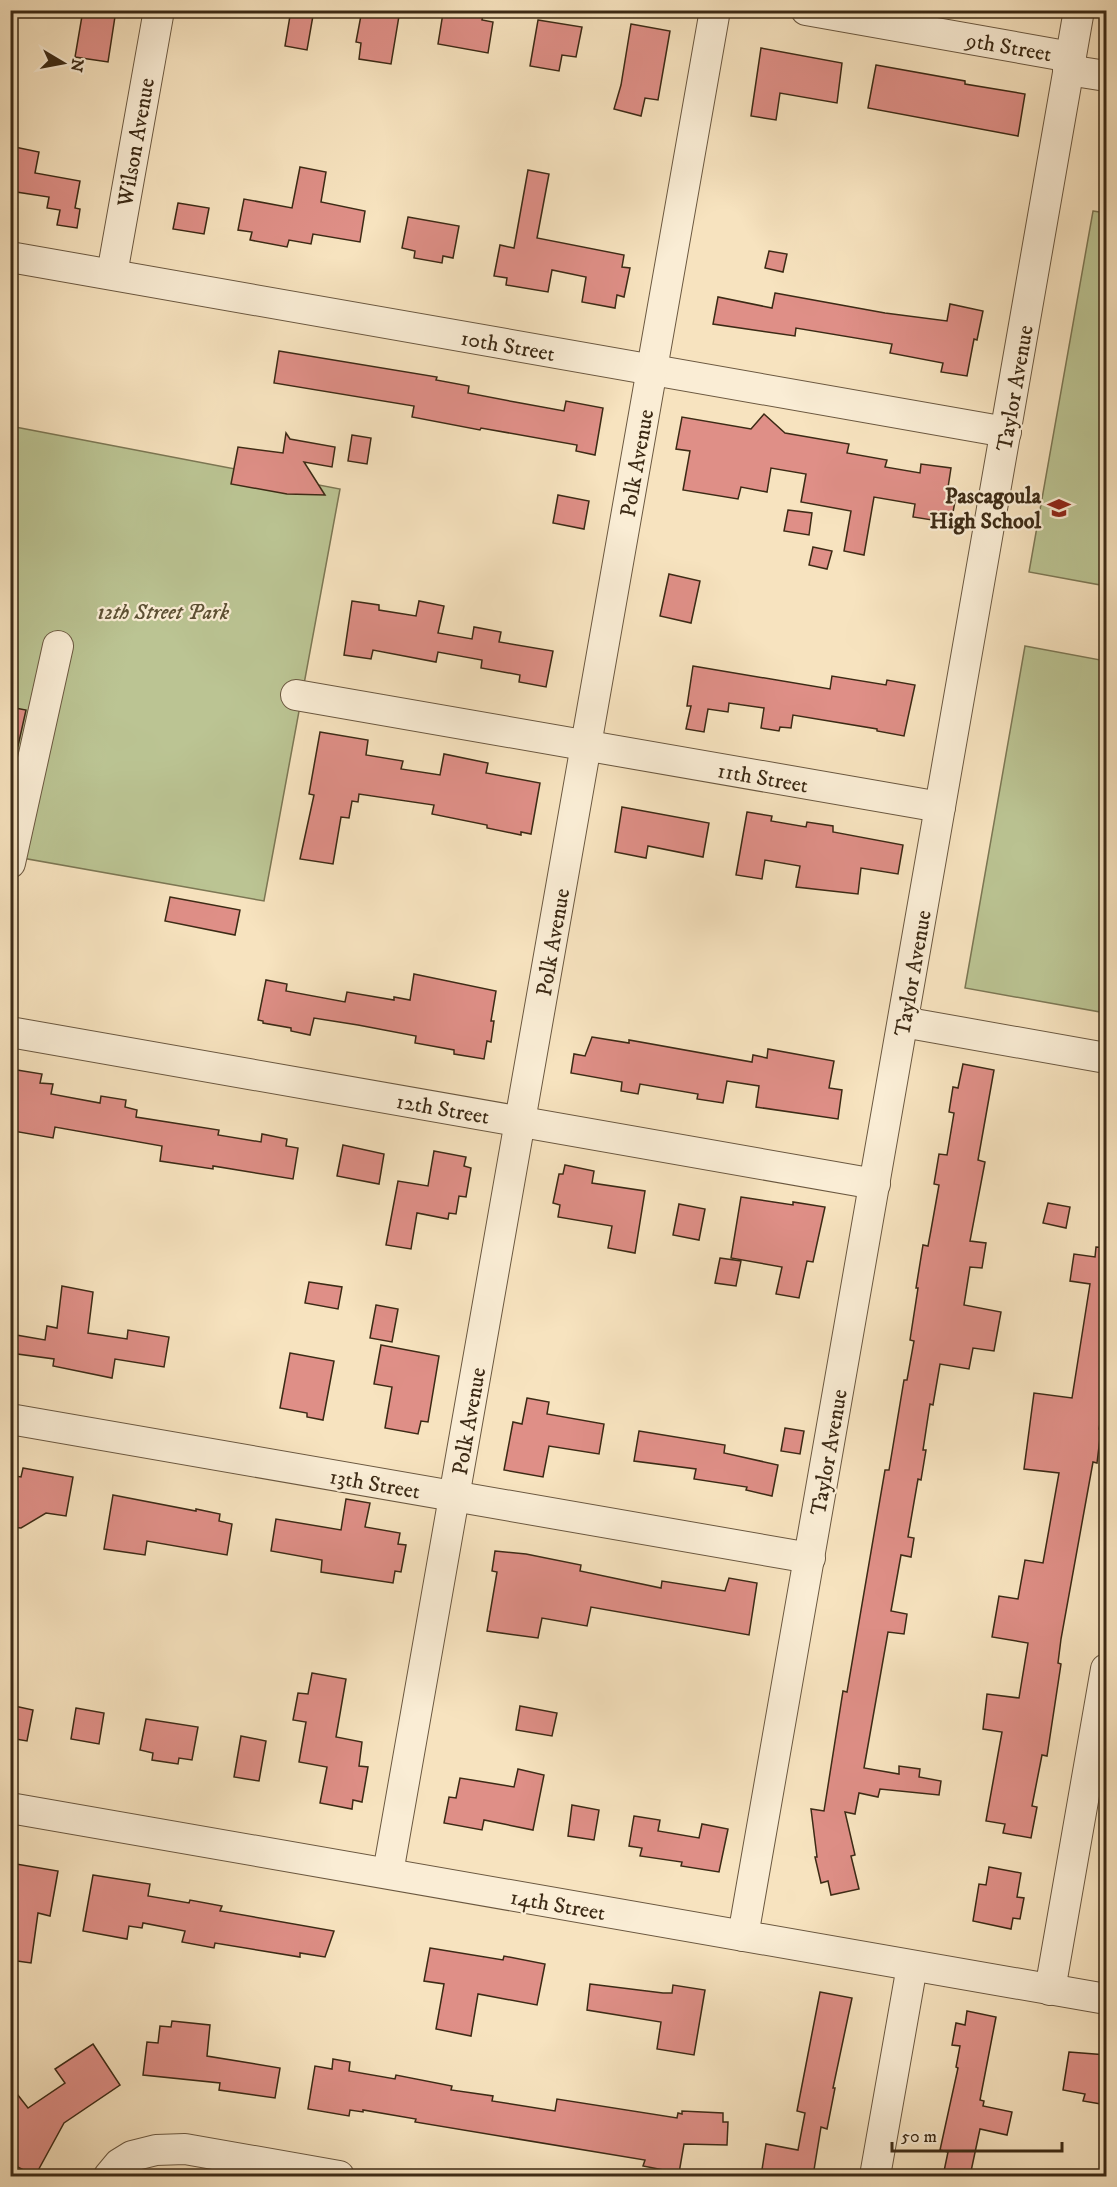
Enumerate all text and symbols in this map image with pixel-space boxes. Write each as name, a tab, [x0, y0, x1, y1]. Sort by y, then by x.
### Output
street label: 9th Street	[963, 27, 1054, 68]
north arrow	[33, 33, 93, 93]
text: N	[66, 57, 88, 74]
street label: Wilson Avenue	[112, 76, 161, 210]
street label: Taylor Avenue	[991, 323, 1040, 453]
street label: 10th Street	[459, 325, 557, 368]
street label: Polk Avenue	[615, 407, 660, 519]
place label: Pascagoula High School	[929, 483, 1042, 535]
school or university icon: Pascagoula High School	[1046, 495, 1072, 521]
park label: 12th Street Park	[97, 599, 230, 626]
street label: 11th Street	[715, 757, 810, 800]
street label: Polk Avenue	[531, 886, 576, 998]
street label: Taylor Avenue	[889, 908, 938, 1038]
street label: 12th Street	[394, 1088, 491, 1131]
street label: Polk Avenue	[447, 1365, 492, 1477]
street label: Taylor Avenue	[805, 1387, 854, 1517]
street label: 13th Street	[327, 1463, 422, 1506]
street label: 14th Street	[508, 1884, 607, 1927]
scale bar	[892, 2115, 1062, 2153]
text: 50 m	[901, 2126, 937, 2148]

